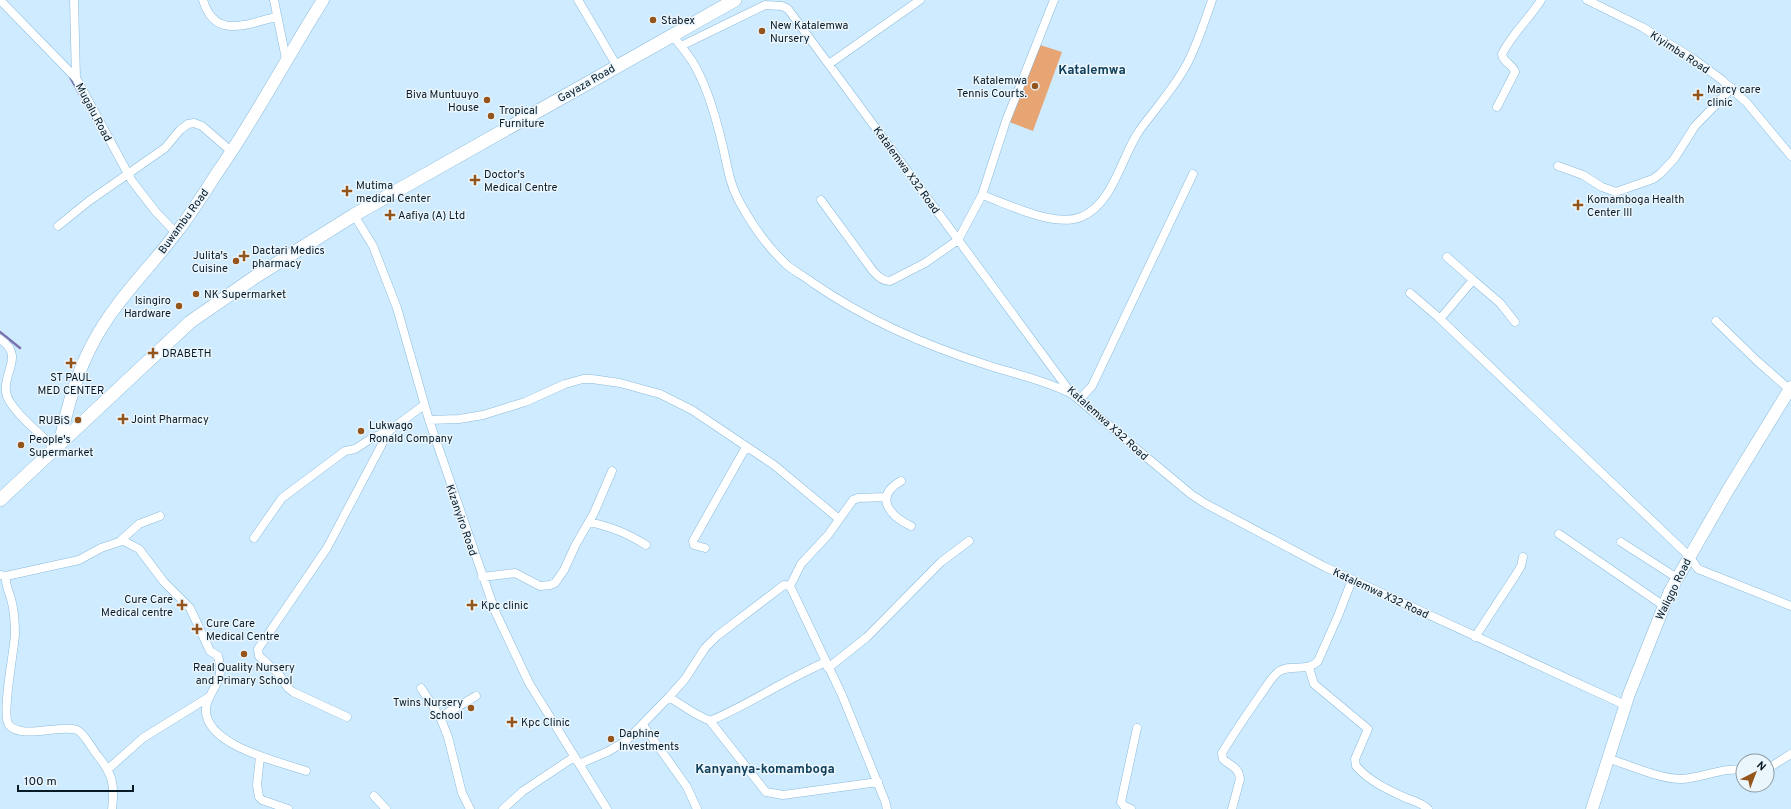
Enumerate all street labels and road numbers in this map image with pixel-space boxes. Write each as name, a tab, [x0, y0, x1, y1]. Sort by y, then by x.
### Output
street label: Kiyimba Road	[1647, 28, 1712, 77]
street label: Gayaza Road	[555, 62, 618, 106]
street label: Mugalu Road	[72, 81, 114, 144]
street label: Katalemwa X32 Road	[870, 124, 943, 217]
street label: Buwambu Road	[156, 186, 212, 257]
street label: Katalemwa X32 Road	[1064, 384, 1151, 464]
street label: Kizanyiro Road	[442, 483, 480, 558]
street label: Waliggo Road	[1653, 556, 1695, 623]
street label: Katalemwa X32 Road	[1330, 566, 1431, 622]

